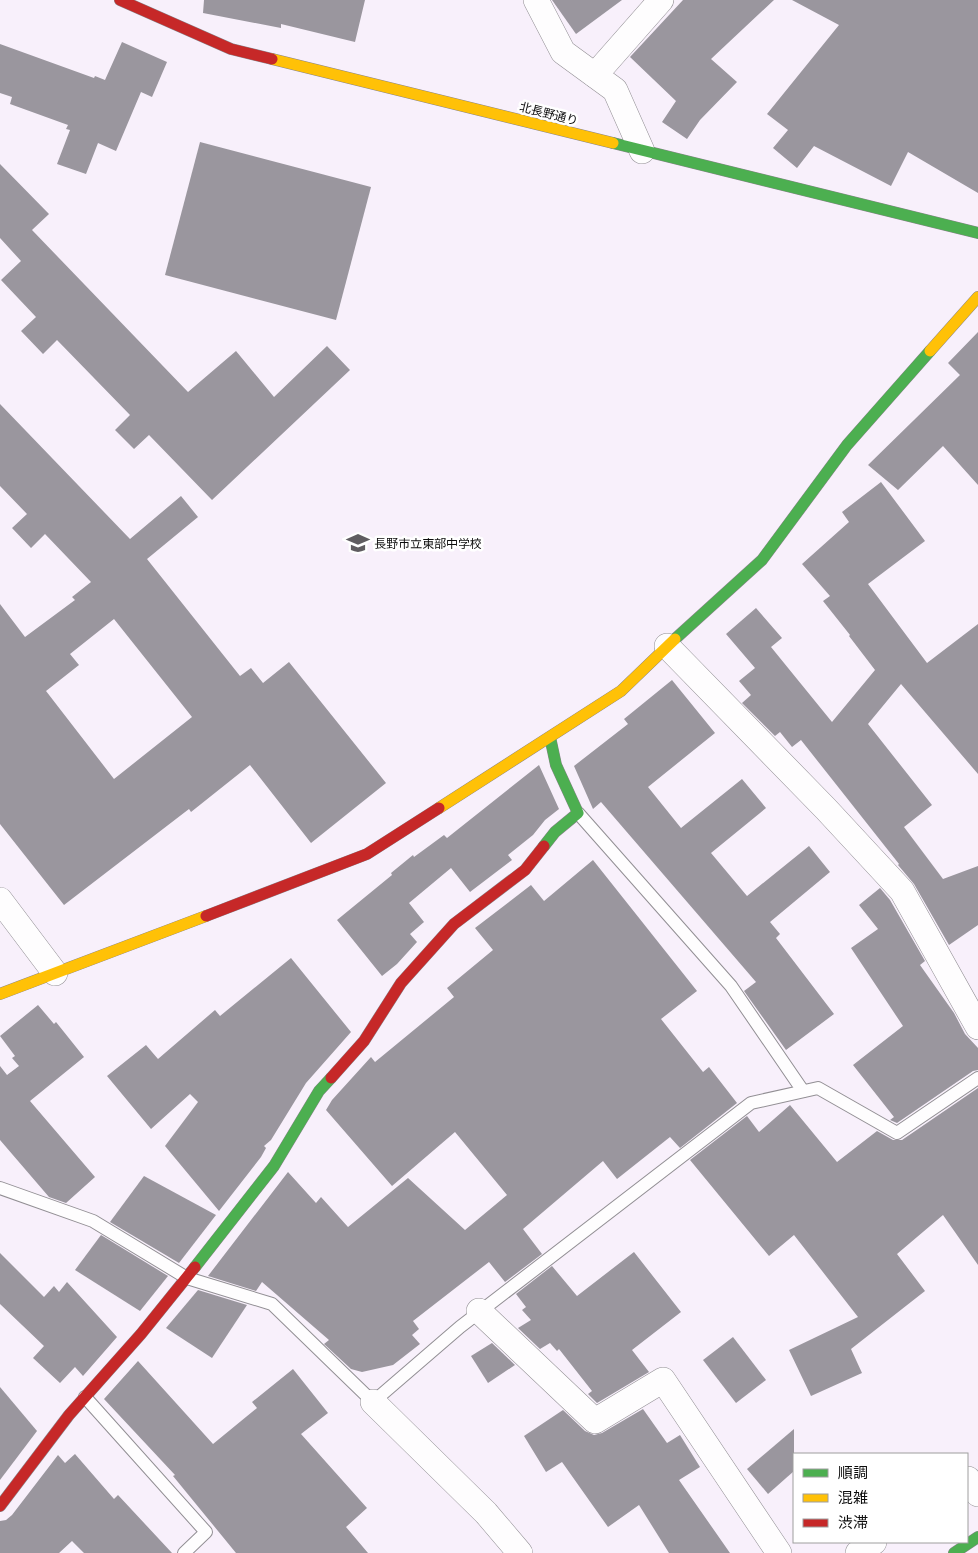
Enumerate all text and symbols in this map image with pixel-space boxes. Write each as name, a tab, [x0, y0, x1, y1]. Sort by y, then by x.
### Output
street label: 北長野通り	[518, 97, 580, 129]
school or university icon: 長野市立東部中学校	[345, 530, 371, 556]
place label: 長野市立東部中学校	[374, 534, 482, 552]
legend	[793, 1453, 968, 1543]
text: 順調	[838, 1460, 868, 1483]
text: 混雑	[838, 1485, 868, 1508]
text: 渋滞	[838, 1510, 868, 1533]

